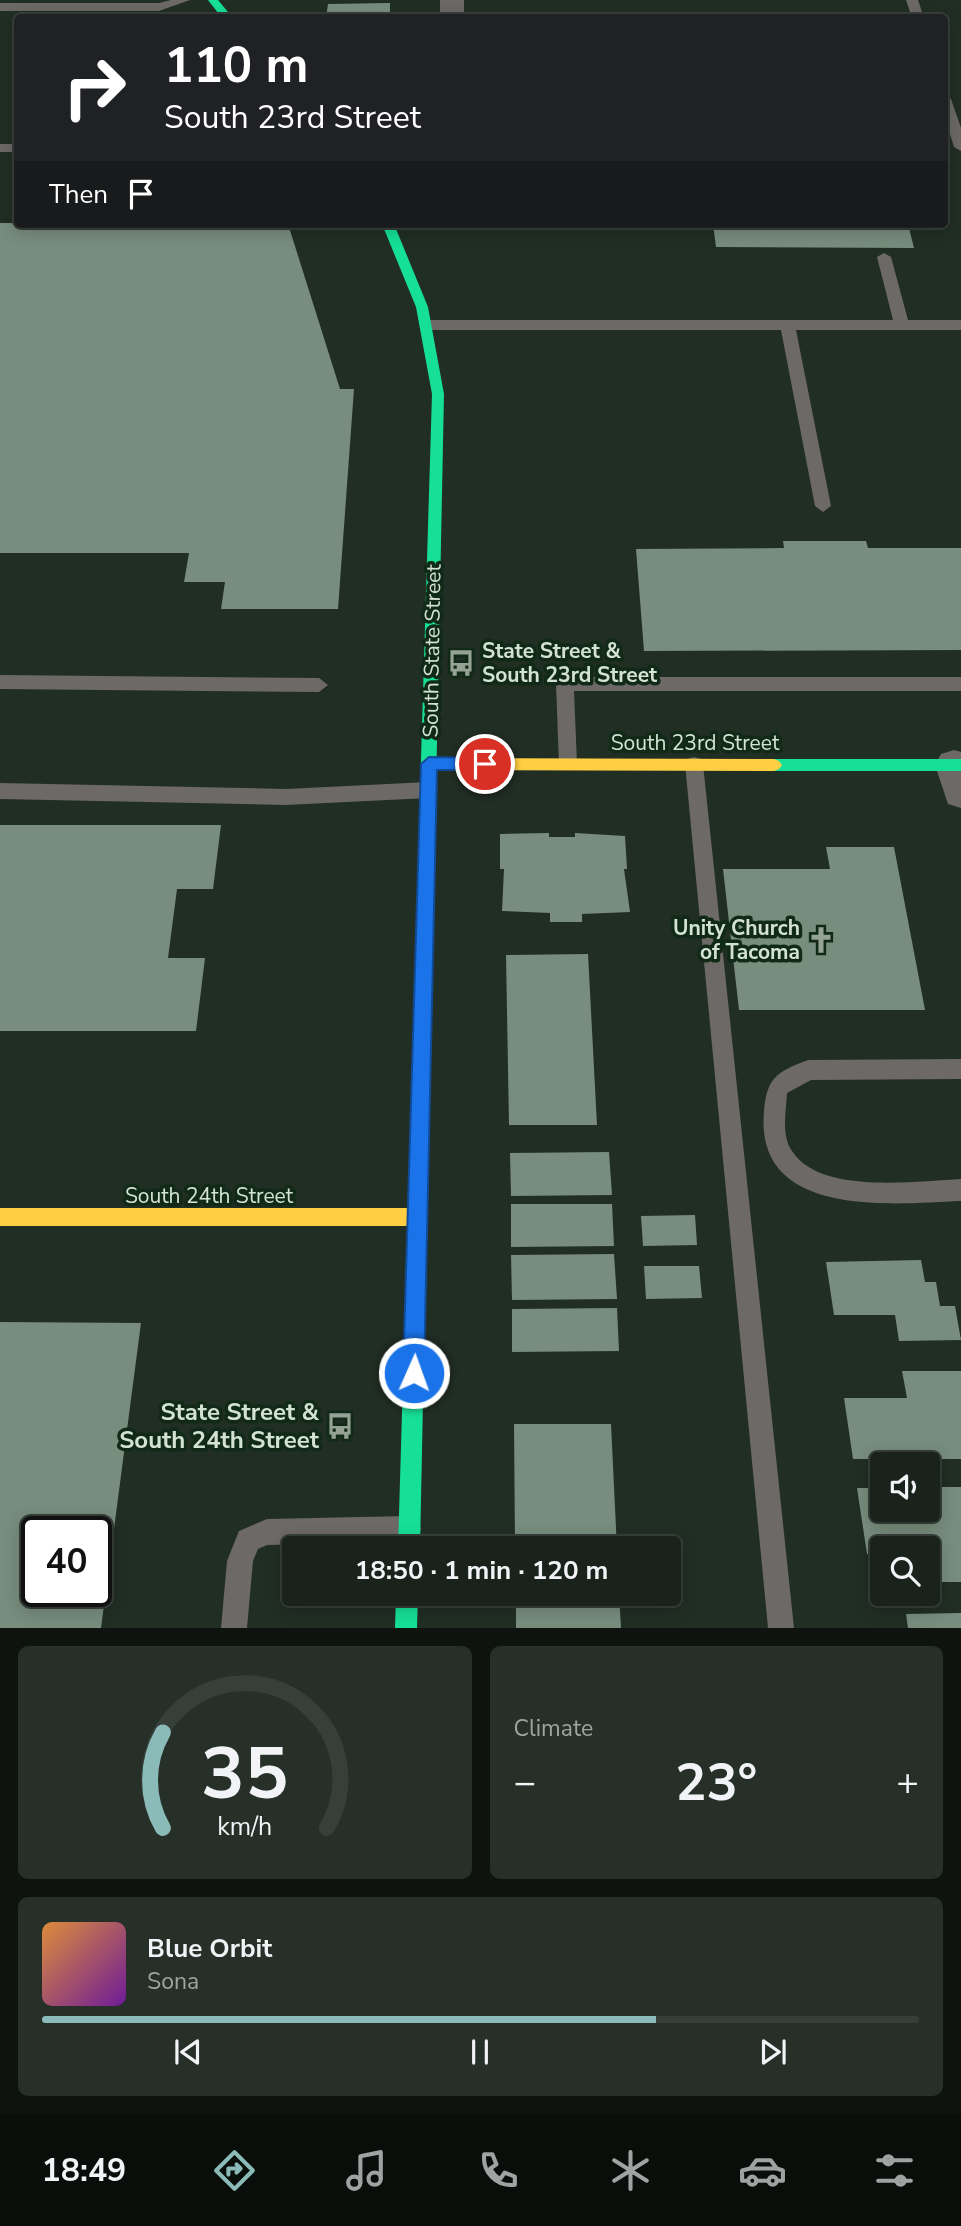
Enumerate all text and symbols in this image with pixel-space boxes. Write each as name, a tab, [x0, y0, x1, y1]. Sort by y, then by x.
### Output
text: 110 m	[164, 32, 308, 99]
icon: right	[49, 42, 140, 133]
text: South 23rd Street	[164, 96, 421, 139]
icon: arrive	[122, 175, 160, 213]
text: Then	[49, 177, 108, 212]
street label: South State Street	[416, 563, 448, 738]
place label: State Street & South 23rd Street	[482, 637, 658, 689]
bus stop icon: State Street & South 23rd Street	[446, 648, 476, 678]
street label: South 23rd Street	[611, 729, 780, 757]
pin	[455, 734, 515, 794]
icon: arrive	[466, 745, 504, 783]
place label: Unity Church of Tacoma	[673, 914, 800, 966]
church icon: Unity Church of Tacoma	[806, 925, 836, 955]
street label: South 24th Street	[125, 1182, 294, 1210]
position arrow	[377, 1336, 451, 1410]
place label: State Street & South 24th Street	[119, 1396, 320, 1456]
bus stop icon: State Street & South 24th Street	[325, 1411, 355, 1441]
map controls	[870, 1452, 940, 1606]
button: sound	[870, 1452, 940, 1522]
speed limit sign: 40	[21, 1516, 112, 1607]
button: search	[870, 1536, 940, 1606]
text: 18:50 · 1 min · 120 m	[355, 1553, 608, 1588]
text: Climate	[514, 1713, 593, 1744]
text: 35	[201, 1725, 288, 1825]
text: 23°	[675, 1747, 757, 1818]
text: −	[514, 1757, 536, 1808]
text: +	[896, 1757, 919, 1808]
text: km/h	[217, 1810, 272, 1844]
text: Blue Orbit	[147, 1931, 272, 1966]
text: Sona	[147, 1966, 199, 1997]
icon: previous	[169, 2033, 207, 2071]
icon: pause	[461, 2033, 499, 2071]
icon: next	[754, 2033, 792, 2071]
icon: directions	[210, 2146, 259, 2195]
icon: music	[342, 2146, 391, 2195]
icon: phone	[474, 2146, 523, 2195]
icon: climate	[606, 2146, 655, 2195]
icon: car	[738, 2146, 787, 2195]
icon: filters	[870, 2146, 919, 2195]
text: 18:49	[42, 2149, 126, 2192]

